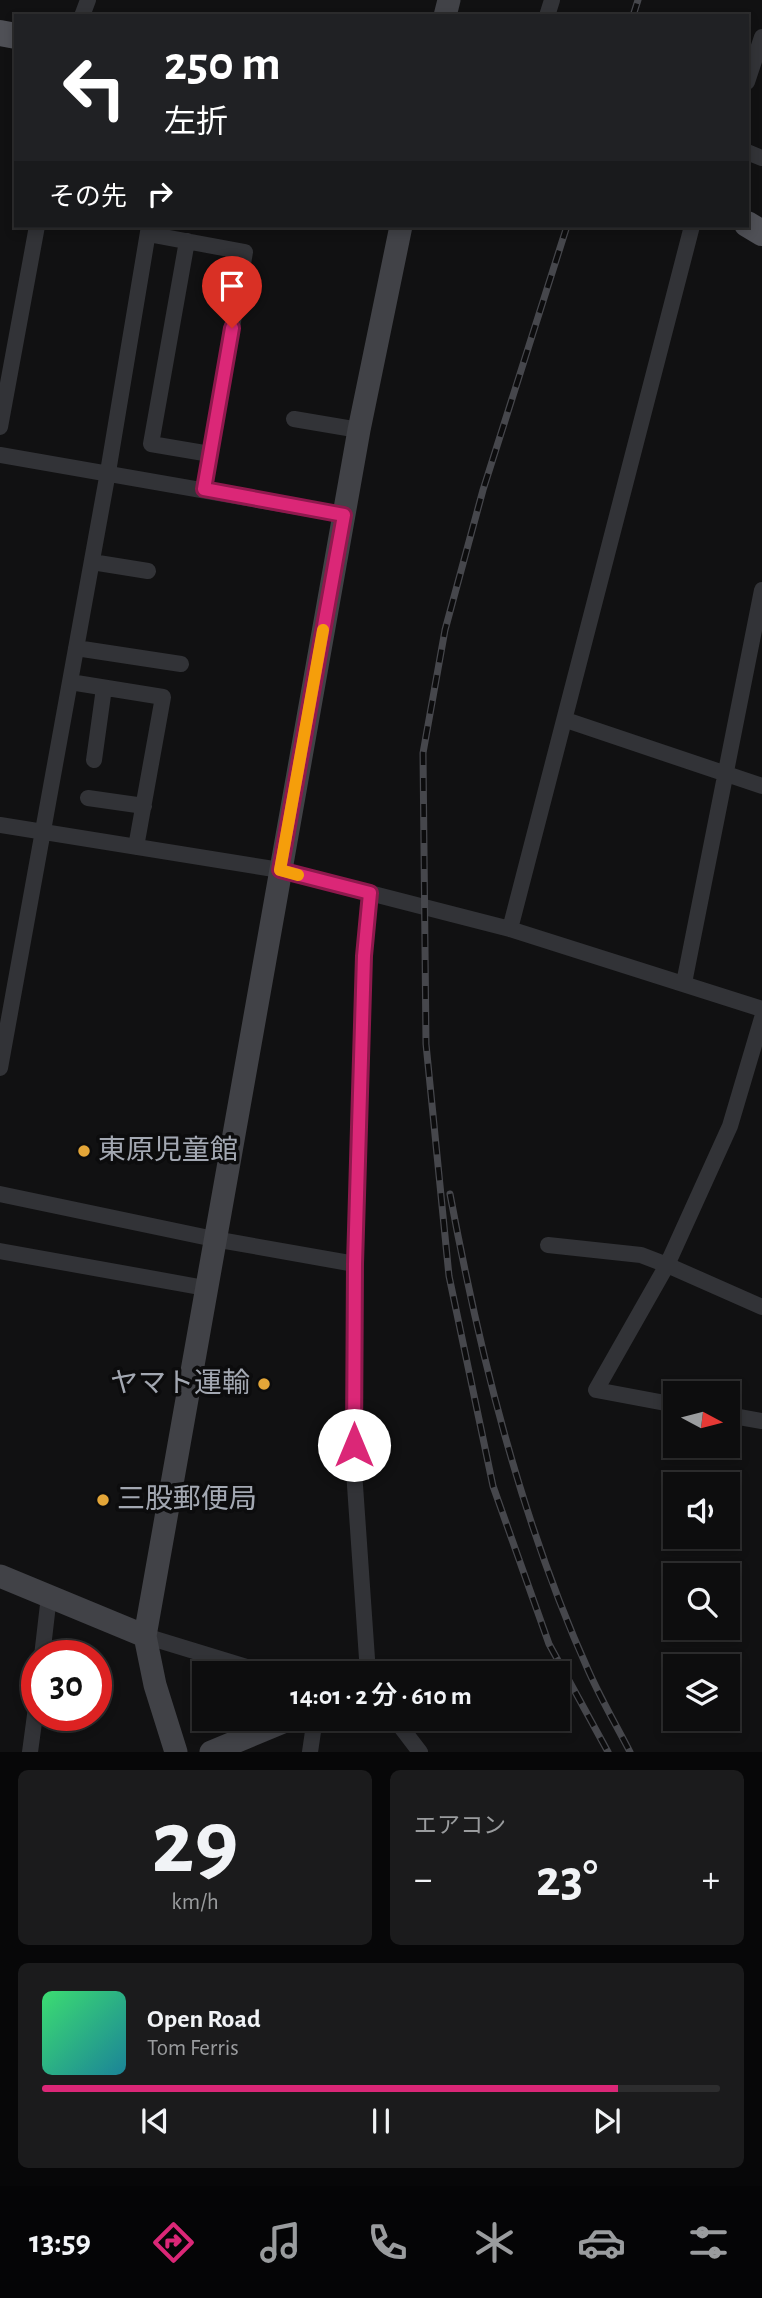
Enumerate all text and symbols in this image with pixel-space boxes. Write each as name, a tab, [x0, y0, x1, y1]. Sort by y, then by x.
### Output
text: 250 m	[164, 40, 281, 89]
icon: left	[49, 42, 140, 133]
text: 左折	[164, 106, 228, 138]
icon: right	[141, 175, 179, 213]
text: その先	[49, 184, 127, 210]
pin	[202, 256, 262, 328]
icon: arrive	[213, 267, 251, 305]
place label: 東原児童館	[98, 1135, 238, 1165]
marker: 東原児童館	[76, 1143, 92, 1159]
place label: ヤマト運輸	[110, 1368, 250, 1398]
marker: ヤマト運輸	[256, 1376, 272, 1392]
north arrow	[663, 1381, 740, 1458]
map controls	[663, 1381, 740, 1731]
position arrow	[317, 1408, 391, 1482]
button: sound	[663, 1472, 740, 1549]
place label: 三股郵便局	[117, 1484, 257, 1514]
marker: 三股郵便局	[95, 1492, 111, 1508]
button: search	[663, 1563, 740, 1640]
speed limit sign: 30	[21, 1640, 112, 1731]
button: layers	[663, 1654, 740, 1731]
text: 14:01 · 2 分 · 610 m	[290, 1683, 472, 1709]
text: 29	[152, 1798, 238, 1889]
text: エアコン	[414, 1815, 506, 1838]
text: 23°	[536, 1853, 598, 1905]
text: −	[414, 1861, 432, 1899]
text: +	[702, 1861, 720, 1899]
text: km/h	[171, 1891, 219, 1914]
text: Open Road	[147, 2006, 261, 2032]
text: Tom Ferris	[147, 2037, 239, 2060]
icon: previous	[136, 2102, 174, 2140]
icon: pause	[362, 2102, 400, 2140]
icon: next	[588, 2102, 626, 2140]
icon: directions	[149, 2218, 198, 2267]
icon: music	[256, 2218, 305, 2267]
icon: phone	[363, 2218, 412, 2267]
icon: climate	[470, 2218, 519, 2267]
icon: car	[577, 2218, 626, 2267]
icon: filters	[684, 2218, 733, 2267]
text: 13:59	[29, 2226, 91, 2258]

